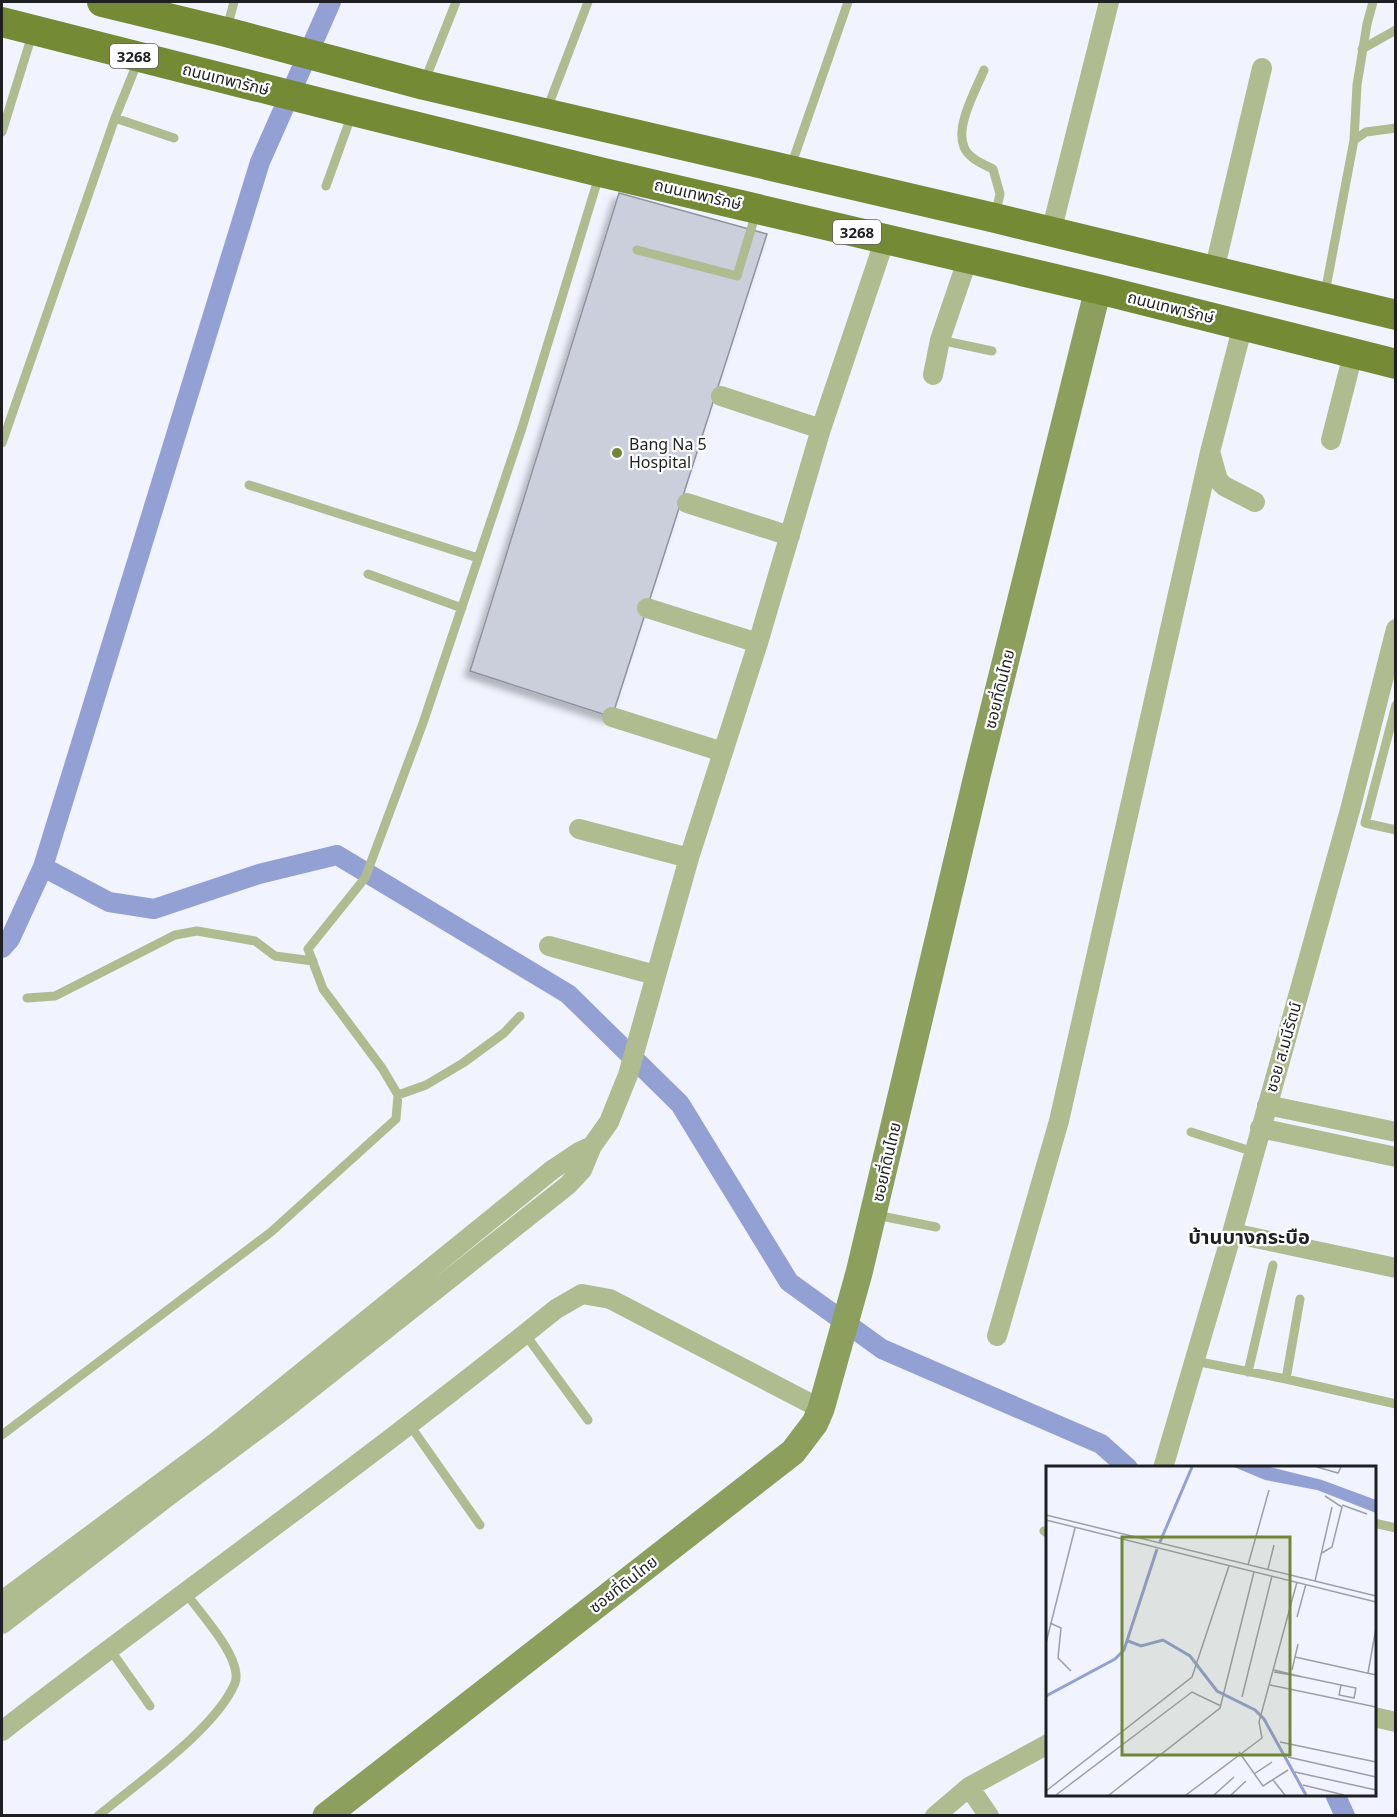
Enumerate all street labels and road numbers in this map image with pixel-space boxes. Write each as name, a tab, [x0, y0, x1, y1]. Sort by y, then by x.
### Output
road number: 3268	[110, 44, 158, 68]
street label: ถนนเทพารักษ์	[180, 58, 272, 100]
street label: ถนนเทพารักษ์	[652, 173, 744, 215]
road number: 3268	[833, 220, 881, 244]
street label: ถนนเทพารักษ์	[1125, 286, 1217, 328]
street label: ซอยที่ดินไทย	[979, 647, 1019, 731]
street label: ซอย ส.มนีรัตน์	[1260, 999, 1306, 1095]
street label: ซอยที่ดินไทย	[866, 1120, 906, 1204]
street label: ซอยที่ดินไทย	[584, 1550, 662, 1618]

